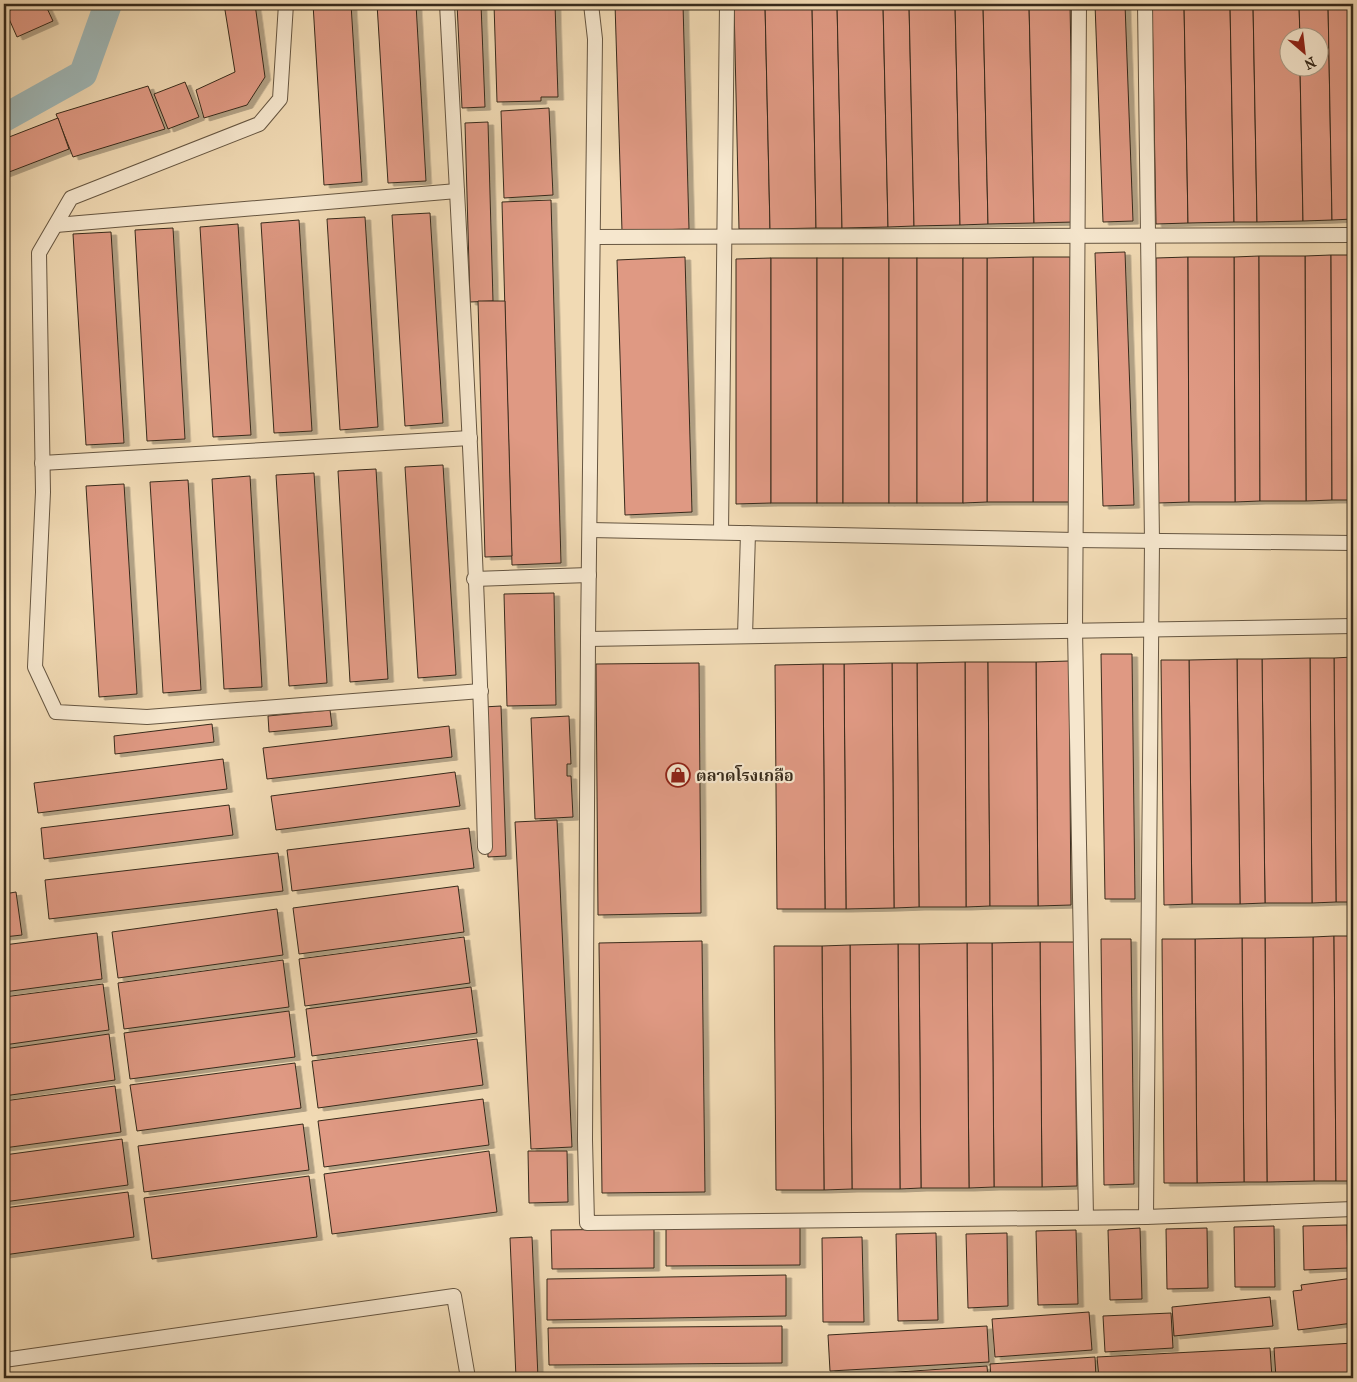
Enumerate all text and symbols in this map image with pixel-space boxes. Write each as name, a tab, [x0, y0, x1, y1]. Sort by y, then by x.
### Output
north arrow	[1280, 28, 1330, 78]
text: N	[1301, 53, 1319, 73]
shop icon: ตลาดโรงเกลือ	[665, 762, 691, 788]
place label: ตลาดโรงเกลือ	[696, 765, 794, 785]

